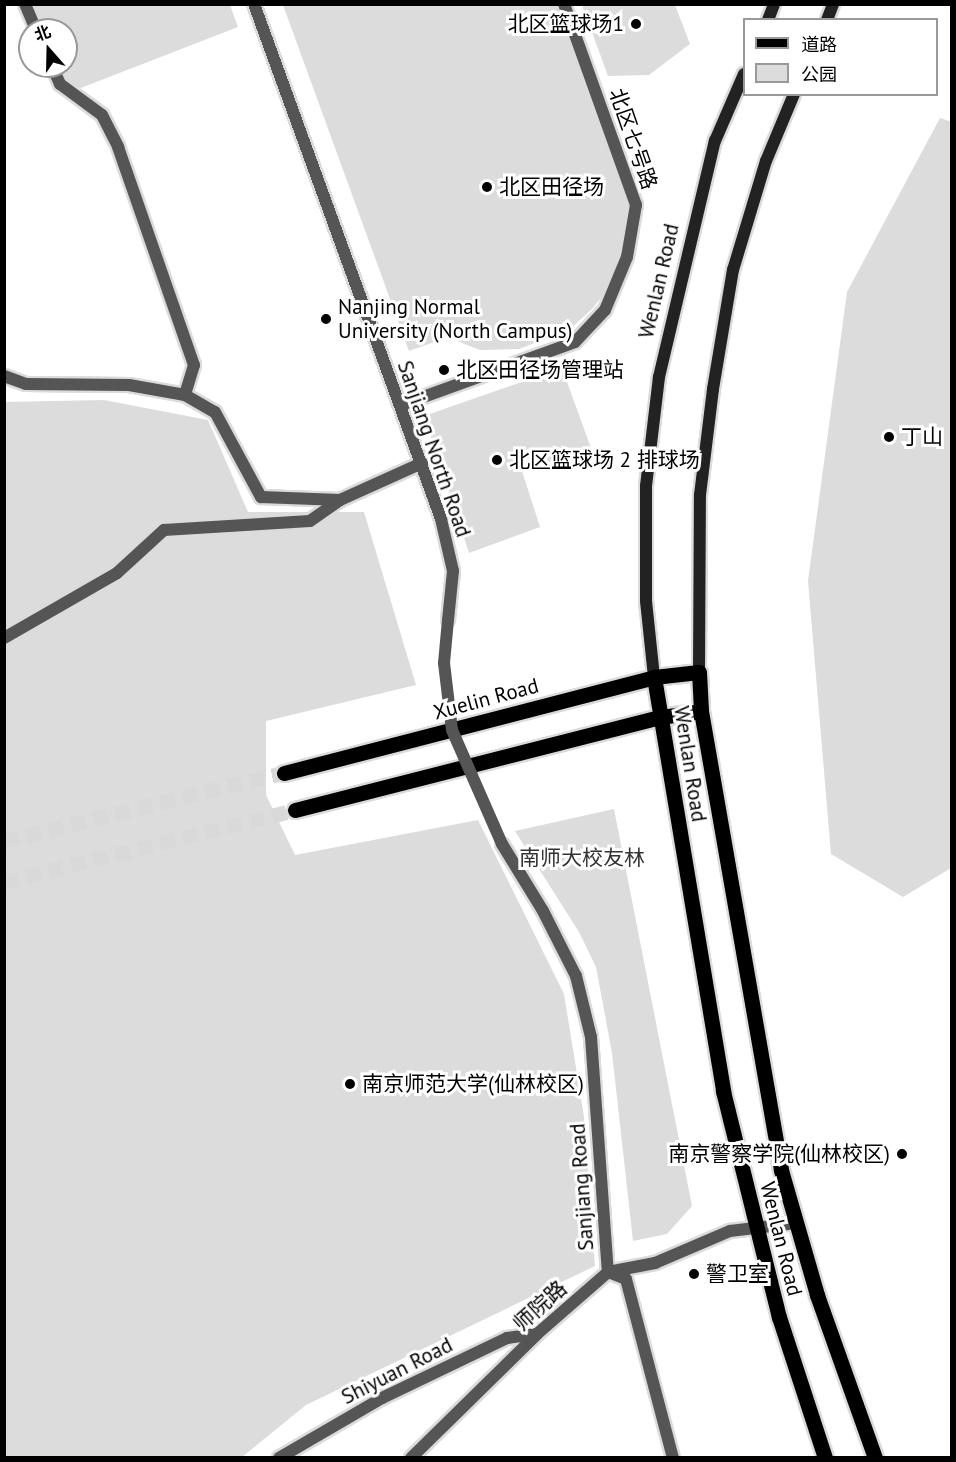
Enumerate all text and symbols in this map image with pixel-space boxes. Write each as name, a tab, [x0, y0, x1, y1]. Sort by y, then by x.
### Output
place label: 北区篮球场1	[508, 11, 624, 37]
marker: 北区篮球场1	[629, 17, 643, 31]
north arrow	[18, 18, 78, 78]
legend	[743, 18, 938, 96]
text: 北	[32, 21, 53, 45]
text: 道路	[801, 33, 837, 56]
text: 公园	[801, 63, 837, 86]
street label: 北区七号路	[604, 85, 662, 193]
place label: 北区田径场	[499, 174, 604, 200]
marker: 北区田径场	[480, 180, 494, 194]
street label: Wenlan Road	[634, 221, 684, 341]
place label: Nanjing Normal University (North Campus)	[338, 294, 573, 344]
marker: Nanjing Normal University (North Campus)	[319, 312, 333, 326]
street label: Sanjiang North Road	[392, 357, 476, 541]
place label: 北区田径场管理站	[456, 357, 624, 383]
marker: 北区田径场管理站	[437, 363, 451, 377]
place label: 丁山	[901, 424, 943, 450]
marker: 丁山	[882, 430, 896, 444]
place label: 北区篮球场 2 排球场	[509, 447, 700, 473]
marker: 北区篮球场 2 排球场	[490, 453, 504, 467]
street label: Xuelin Road	[431, 673, 541, 725]
street label: Wenlan Road	[668, 704, 712, 824]
park label: 南师大校友林	[519, 845, 645, 871]
place label: 南京师范大学(仙林校区)	[362, 1071, 584, 1097]
marker: 南京师范大学(仙林校区)	[343, 1077, 357, 1091]
street label: Sanjiang Road	[565, 1123, 599, 1251]
place label: 南京警察学院(仙林校区)	[668, 1141, 890, 1167]
marker: 南京警察学院(仙林校区)	[895, 1147, 909, 1161]
street label: Wenlan Road	[755, 1179, 807, 1299]
place label: 警卫室	[706, 1261, 769, 1287]
marker: 警卫室	[687, 1267, 701, 1281]
street label: 师院路	[508, 1276, 572, 1336]
street label: Shiyuan Road	[337, 1332, 457, 1410]

